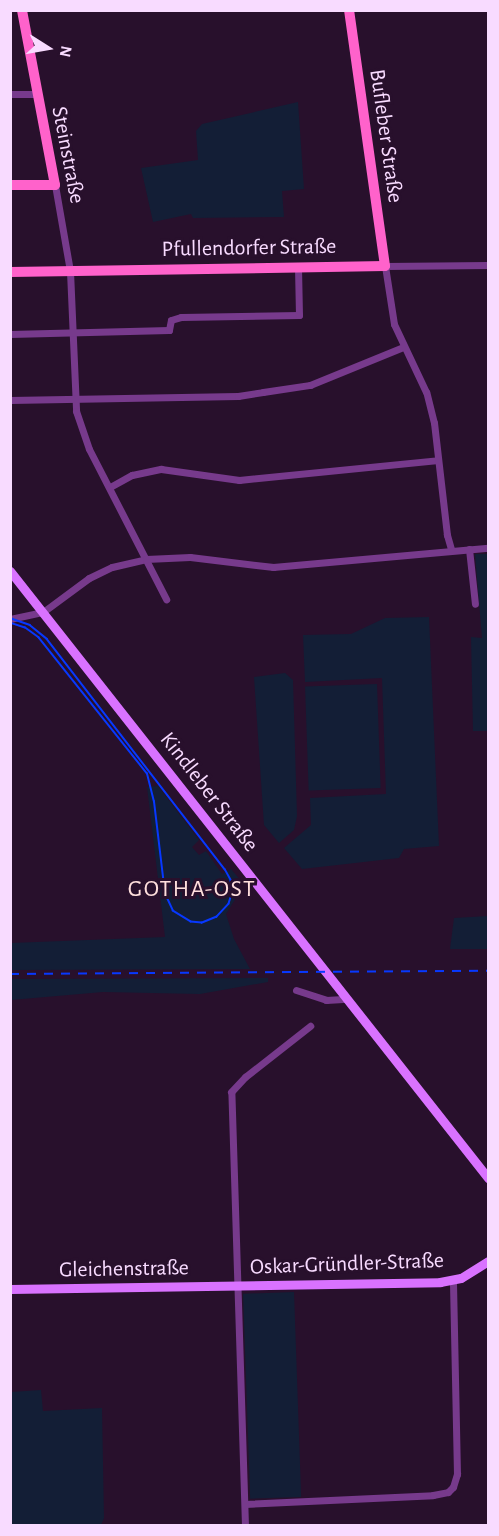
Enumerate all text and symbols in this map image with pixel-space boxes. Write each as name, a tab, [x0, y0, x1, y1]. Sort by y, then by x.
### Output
north arrow	[18, 18, 78, 78]
text: N	[57, 44, 75, 58]
street label: Bufleber Straße	[364, 68, 408, 204]
street label: Steinstraße	[46, 104, 90, 206]
street label: Pfullendorfer Straße	[161, 233, 337, 263]
street label: Kindleber Straße	[154, 727, 264, 857]
district label: GOTHA-OST	[128, 876, 256, 904]
street label: Oskar-Gründler-Straße	[250, 1247, 444, 1281]
street label: Gleichenstraße	[59, 1255, 189, 1283]

